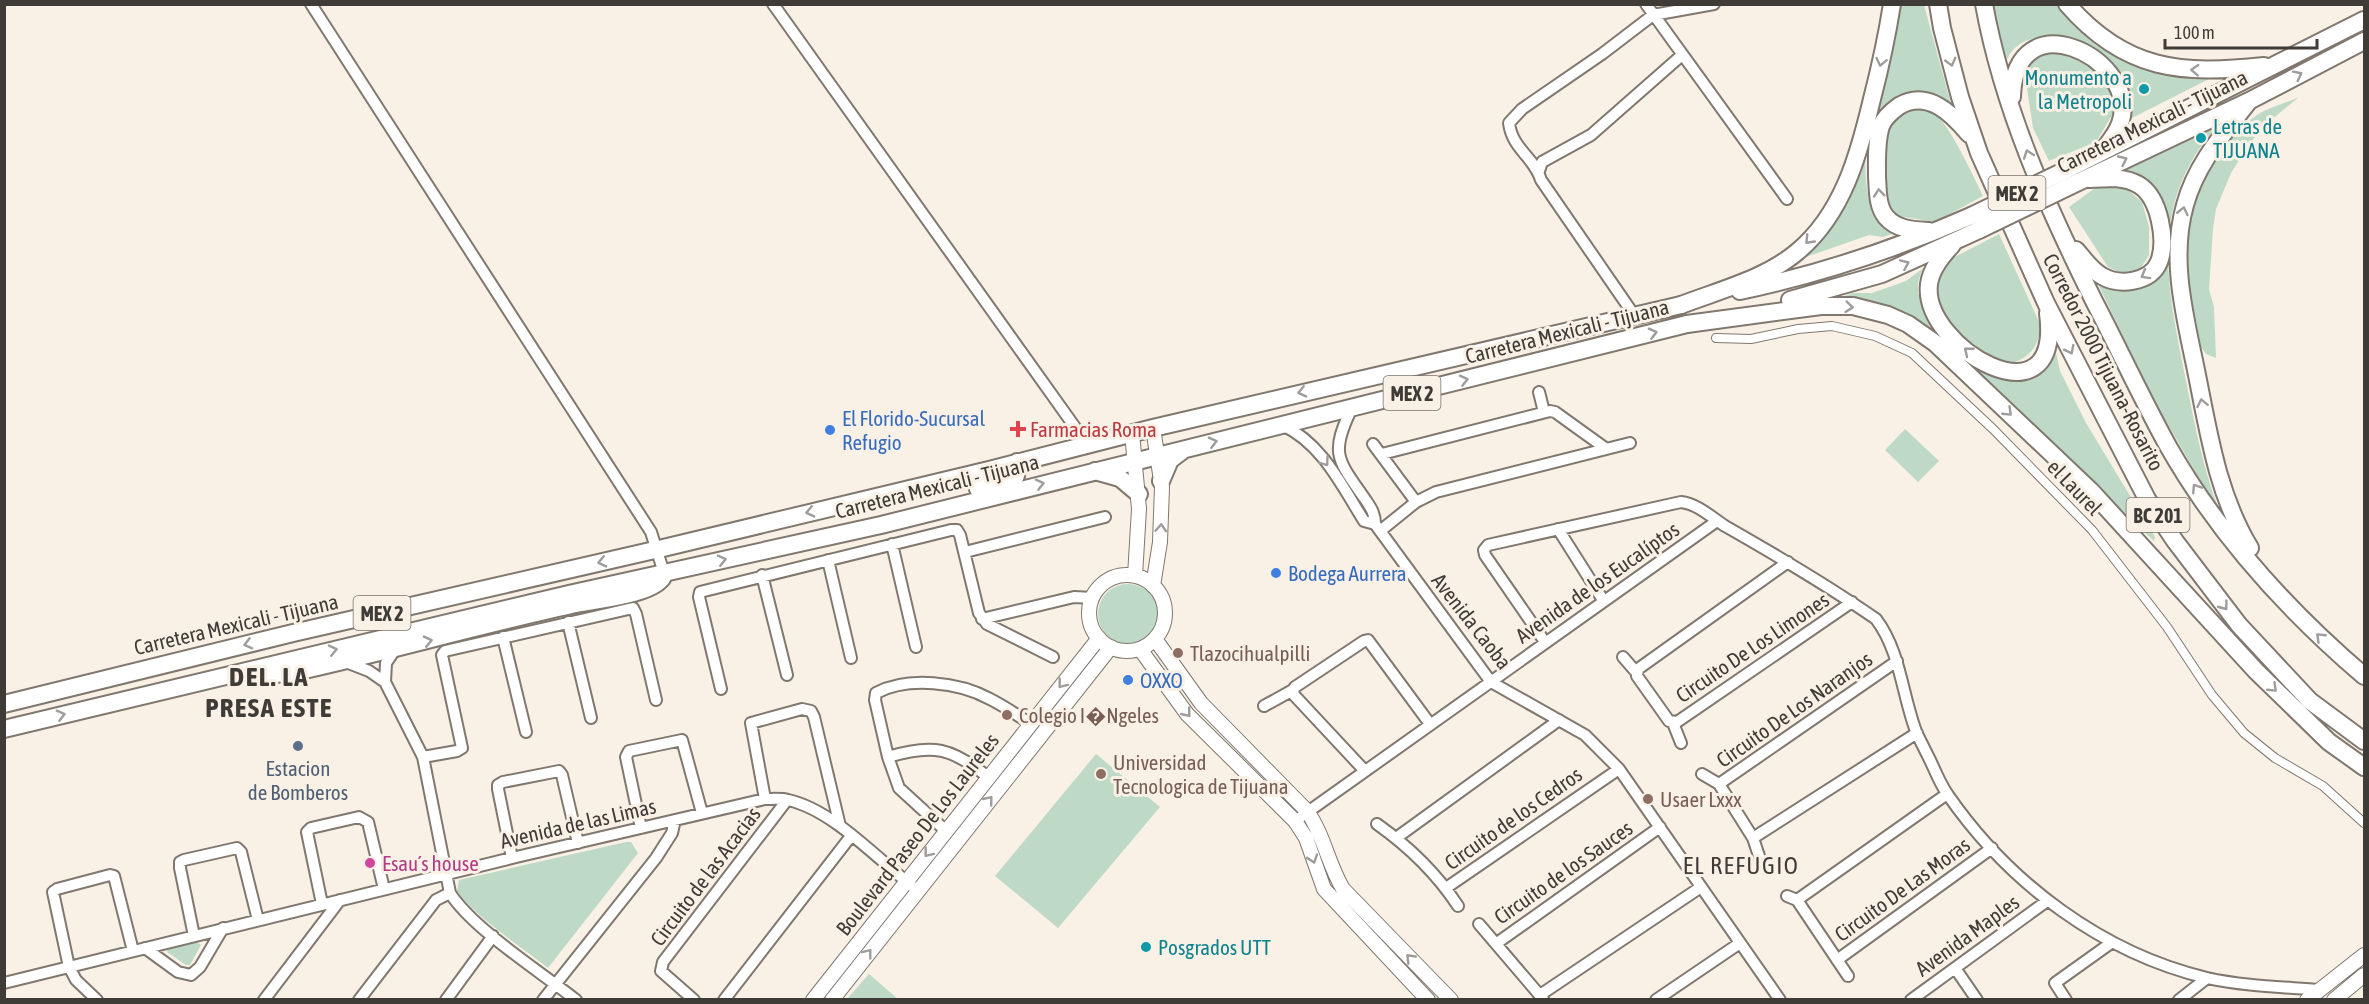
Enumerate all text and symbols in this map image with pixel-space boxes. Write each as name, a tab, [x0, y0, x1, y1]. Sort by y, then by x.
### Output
scale bar	[2165, 12, 2316, 50]
text: 100 m	[2174, 22, 2215, 43]
one-way arrow	[1943, 56, 1956, 66]
one-way arrow	[1875, 57, 1888, 67]
street label: Carretera Mexicali - Tijuana	[2053, 64, 2251, 178]
one-way arrow	[2190, 64, 2199, 77]
place label: Monumento a la Metropoli	[2025, 65, 2132, 113]
one-way arrow	[2292, 71, 2303, 82]
marker: Monumento a la Metropoli	[2137, 82, 2151, 96]
place label: Letras de TIJUANA	[2213, 114, 2282, 162]
marker: Letras de TIJUANA	[2194, 131, 2208, 145]
one-way arrow	[2023, 150, 2036, 160]
one-way arrow	[2116, 156, 2127, 168]
road number: MEX 2	[1988, 176, 2046, 210]
one-way arrow	[1873, 188, 1886, 197]
one-way arrow	[2176, 206, 2189, 216]
one-way arrow	[1805, 234, 1816, 244]
street label: Corredor 2000 Tijuana-Rosarito	[2039, 250, 2169, 474]
one-way arrow	[1899, 259, 1910, 271]
one-way arrow	[2141, 268, 2151, 279]
street label: Carretera Mexicali - Tijuana	[1463, 294, 1671, 368]
one-way arrow	[1845, 300, 1854, 313]
one-way arrow	[1647, 327, 1657, 340]
one-way arrow	[2063, 343, 2075, 354]
one-way arrow	[1963, 347, 1974, 358]
one-way arrow	[1458, 375, 1468, 388]
road number: MEX 2	[1384, 376, 1440, 410]
one-way arrow	[1297, 385, 1307, 398]
one-way arrow	[2197, 399, 2210, 409]
one-way arrow	[2001, 404, 2012, 415]
place label: El Florido-Sucursal Refugio	[842, 406, 985, 454]
place label: Farmacias Roma	[1030, 417, 1157, 441]
marker: Farmacias Roma	[1011, 422, 1025, 436]
marker: El Florido-Sucursal Refugio	[823, 423, 837, 437]
one-way arrow	[1208, 436, 1218, 449]
street label: Carretera Mexicali - Tijuana	[833, 449, 1041, 523]
street label: el Laurel	[2043, 454, 2107, 520]
one-way arrow	[1318, 456, 1329, 467]
one-way arrow	[1034, 479, 1044, 492]
one-way arrow	[2191, 484, 2203, 494]
road number: BC 201	[2126, 498, 2190, 532]
one-way arrow	[805, 504, 815, 517]
street label: Avenida de los Eucalíptos	[1511, 517, 1683, 647]
one-way arrow	[1154, 523, 1167, 532]
one-way arrow	[716, 554, 726, 567]
one-way arrow	[597, 555, 607, 568]
place label: Bodega Aurrera	[1288, 561, 1406, 585]
marker: Bodega Aurrera	[1269, 566, 1283, 580]
street label: Avenida Caoba	[1427, 568, 1517, 674]
street label: Circuito De Los Limones	[1671, 587, 1833, 707]
street label: Carretera Mexicali - Tijuana	[132, 589, 340, 659]
road number: MEX 2	[354, 596, 410, 630]
one-way arrow	[2217, 599, 2228, 610]
one-way arrow	[2317, 634, 2328, 645]
one-way arrow	[423, 635, 433, 648]
one-way arrow	[243, 637, 253, 650]
place label: Tlazocihualpilli	[1190, 641, 1310, 665]
one-way arrow	[327, 644, 337, 657]
marker: Tlazocihualpilli	[1171, 646, 1185, 660]
street label: Circuito De Los Naranjos	[1712, 646, 1876, 772]
district label: DEL. LA PRESA ESTE	[205, 661, 333, 723]
place label: OXXO	[1140, 668, 1183, 692]
marker: OXXO	[1121, 673, 1135, 687]
one-way arrow	[1059, 677, 1070, 688]
one-way arrow	[2266, 680, 2277, 691]
place label: Colegio I�Ngeles	[1019, 703, 1159, 727]
one-way arrow	[1180, 706, 1191, 717]
marker: Colegio I�Ngeles	[1000, 708, 1014, 722]
one-way arrow	[56, 710, 66, 723]
street label: Boulevard Paseo De Los Laureles	[831, 728, 1003, 940]
marker: Estacion de Bomberos	[291, 739, 305, 753]
place label: Universidad Tecnologica de Tijuana	[1113, 750, 1288, 798]
place label: Estacion de Bomberos	[248, 756, 348, 804]
street label: Circuito de los Cedros	[1440, 762, 1586, 874]
marker: Universidad Tecnologica de Tijuana	[1094, 767, 1108, 781]
place label: Usaer Lxxx	[1660, 787, 1742, 811]
marker: Usaer Lxxx	[1641, 792, 1655, 806]
street label: Avenida de las Limas	[498, 793, 658, 853]
one-way arrow	[982, 796, 993, 807]
street label: Circuito de las Acacias	[645, 802, 765, 950]
street label: Circuito de los Sauces	[1489, 815, 1637, 929]
street label: Circuito De Las Moras	[1830, 832, 1974, 946]
one-way arrow	[925, 847, 936, 858]
place label: Esau´s house	[382, 851, 479, 875]
district label: EL REFUGIO	[1683, 852, 1799, 879]
one-way arrow	[1306, 853, 1319, 864]
marker: Esau´s house	[363, 856, 377, 870]
street label: Avenida Maples	[1911, 889, 2023, 981]
place label: Posgrados UTT	[1158, 935, 1271, 959]
marker: Posgrados UTT	[1139, 940, 1153, 954]
one-way arrow	[861, 949, 872, 960]
one-way arrow	[1407, 954, 1418, 965]

